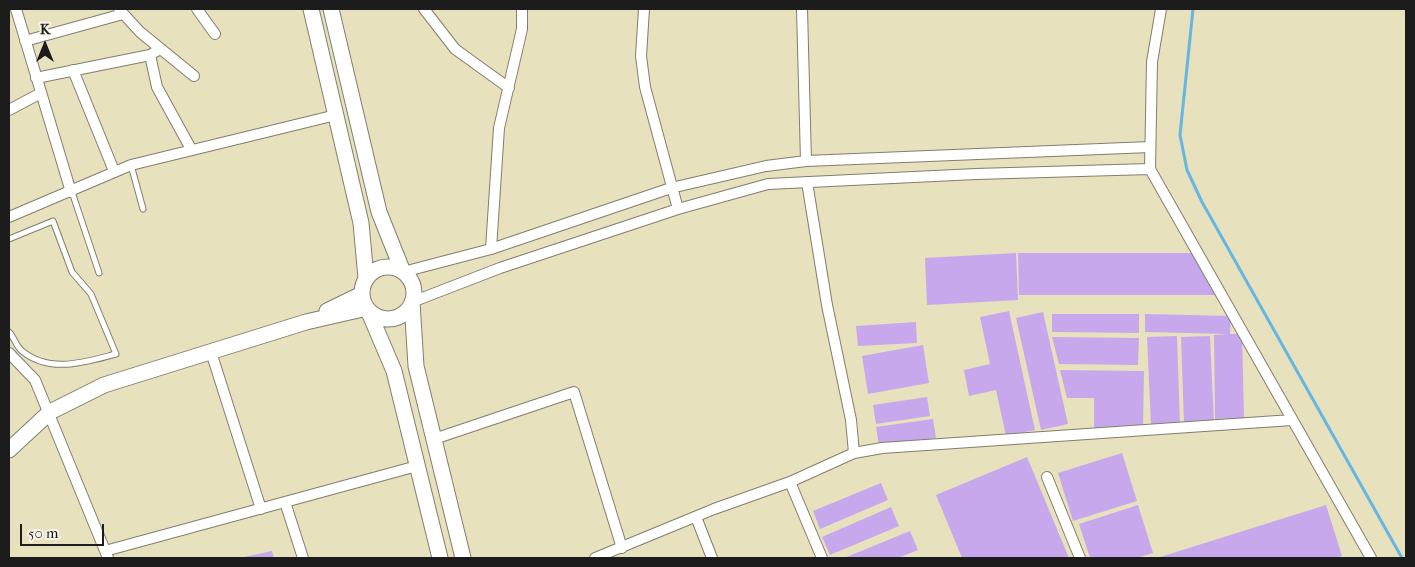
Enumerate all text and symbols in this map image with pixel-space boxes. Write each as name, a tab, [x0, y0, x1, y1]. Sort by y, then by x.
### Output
north arrow	[20, 20, 70, 70]
text: K	[40, 21, 50, 38]
scale bar	[22, 514, 106, 546]
text: 50 m	[28, 524, 58, 542]

